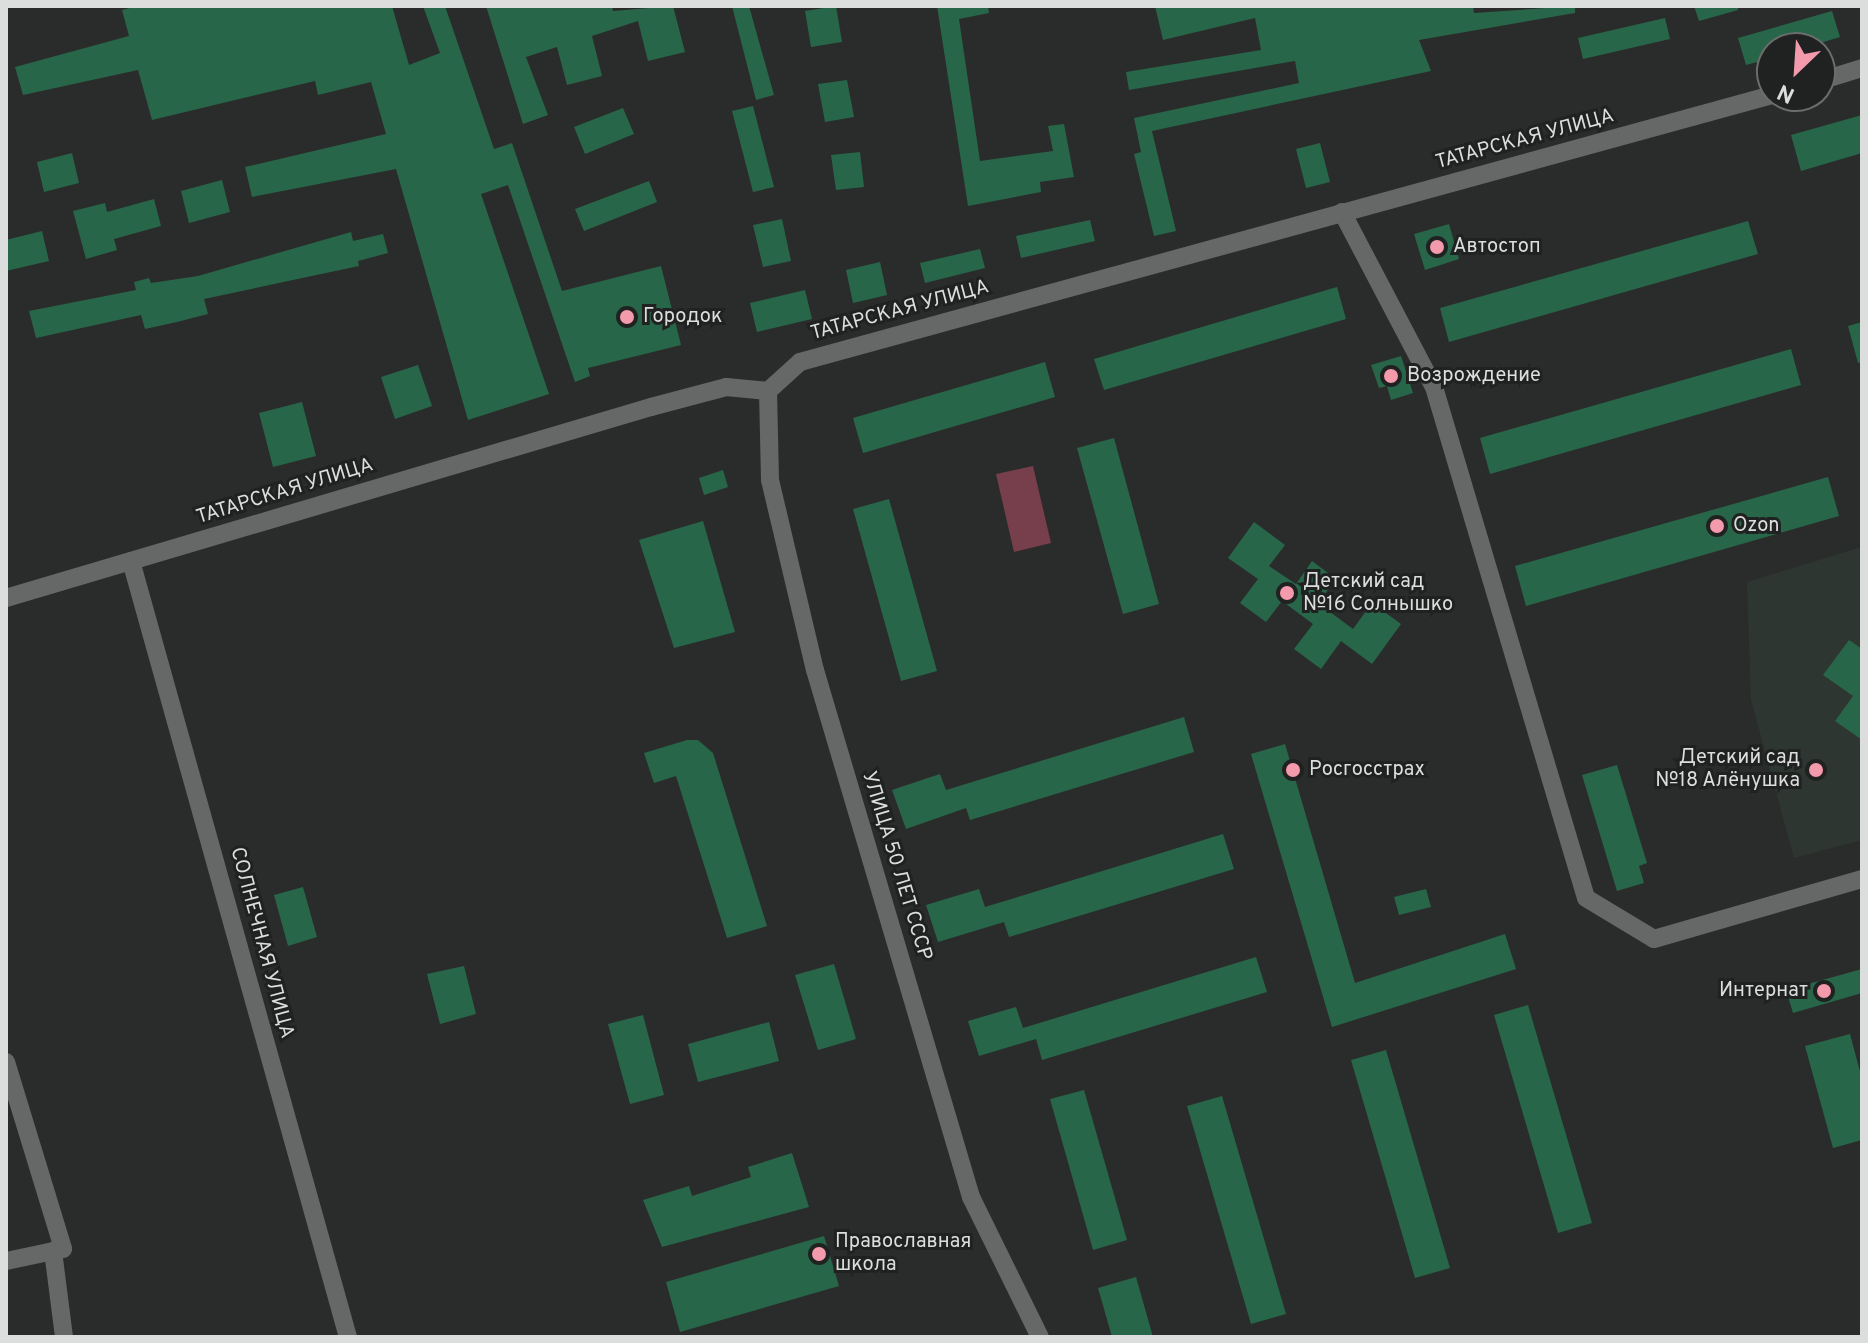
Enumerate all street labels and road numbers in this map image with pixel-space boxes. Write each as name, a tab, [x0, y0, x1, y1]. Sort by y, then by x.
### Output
street label: ТАТАРСКАЯ УЛИЦА	[1433, 105, 1617, 175]
street label: ТАТАРСКАЯ УЛИЦА	[808, 276, 992, 346]
street label: ТАТАРСКАЯ УЛИЦА	[194, 454, 376, 530]
street label: УЛИЦА 50 ЛЕТ СССР	[856, 768, 936, 964]
street label: СОЛНЕЧНАЯ УЛИЦА	[224, 845, 298, 1041]

